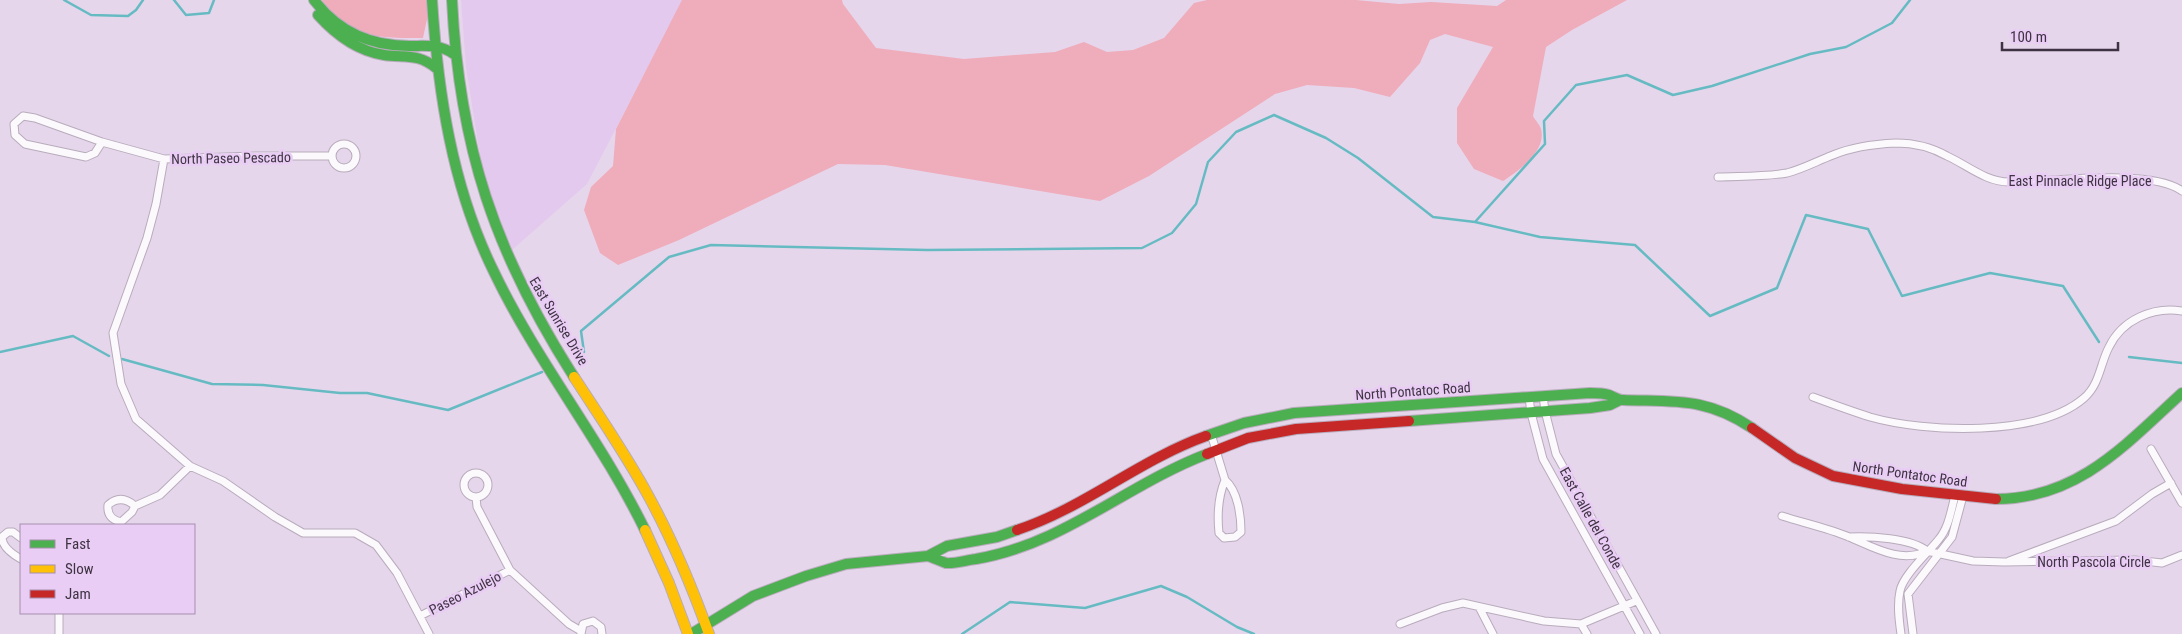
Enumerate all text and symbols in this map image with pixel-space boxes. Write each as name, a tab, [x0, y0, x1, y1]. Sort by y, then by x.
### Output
scale bar	[2002, 20, 2118, 52]
text: 100 m	[2010, 28, 2047, 46]
street label: North Paseo Pescado	[171, 149, 291, 167]
street label: East Pinnacle Ridge Place	[2008, 173, 2152, 189]
street label: East Sunrise Drive	[526, 274, 592, 368]
street label: North Pontatoc Road	[1355, 379, 1471, 403]
street label: North Pontatoc Road	[1852, 458, 1968, 490]
street label: East Calle del Conde	[1557, 465, 1626, 572]
legend	[20, 524, 195, 614]
text: Fast	[65, 535, 90, 553]
street label: North Pascola Circle	[2037, 554, 2151, 570]
text: Slow	[65, 560, 94, 578]
street label: Paseo Azulejo	[426, 568, 504, 618]
text: Jam	[65, 585, 91, 603]

